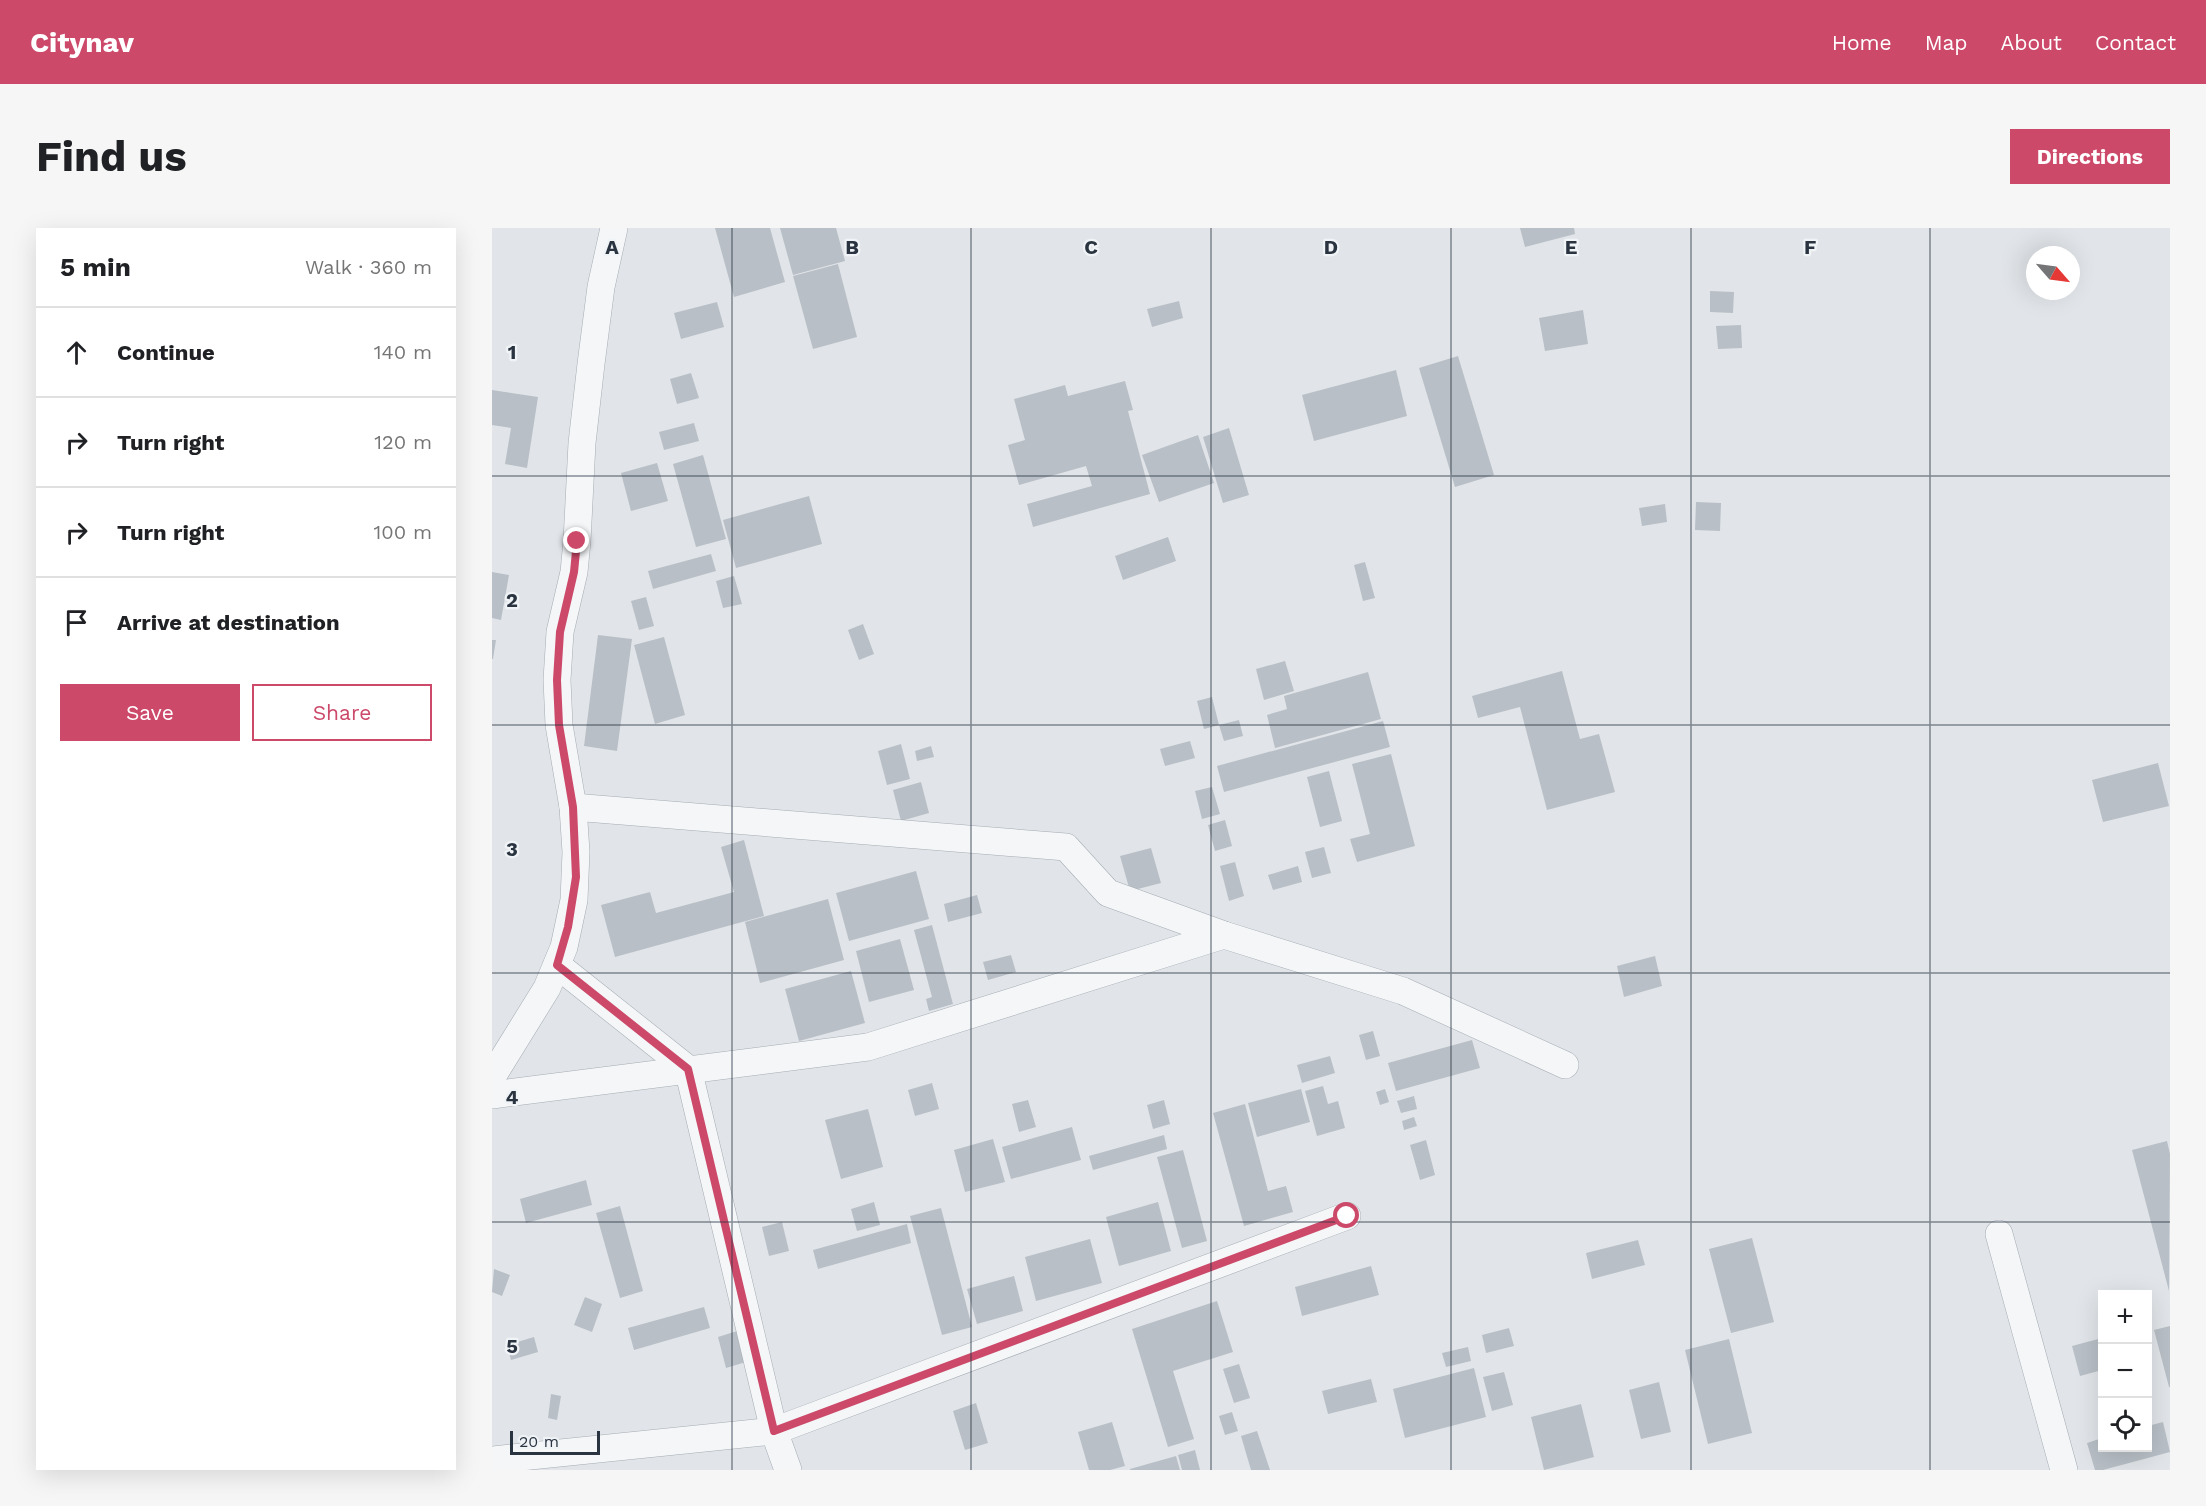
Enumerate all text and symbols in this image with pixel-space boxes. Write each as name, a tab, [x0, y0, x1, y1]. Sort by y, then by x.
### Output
text: Citynav	[30, 26, 134, 59]
text: Home	[1832, 30, 1892, 55]
text: Map	[1925, 30, 1968, 55]
text: About	[2001, 30, 2062, 55]
text: Contact	[2095, 30, 2176, 55]
button: Directions	[2010, 129, 2170, 184]
text: Find us	[36, 132, 187, 181]
text: A	[605, 235, 619, 259]
text: B	[845, 235, 859, 259]
text: C	[1084, 235, 1098, 259]
text: D	[1324, 235, 1338, 259]
text: E	[1565, 235, 1577, 259]
text: F	[1804, 235, 1816, 259]
north arrow	[2026, 246, 2080, 300]
text: 5 min	[60, 252, 131, 282]
text: Walk · 360 m	[305, 255, 432, 279]
icon: ahead	[60, 336, 93, 369]
text: Continue	[117, 340, 215, 365]
text: 140 m	[374, 340, 432, 364]
text: 1	[508, 340, 516, 364]
icon: right	[60, 426, 93, 459]
text: Turn right	[117, 430, 224, 455]
text: 120 m	[374, 430, 432, 454]
icon: right	[60, 516, 93, 549]
text: Turn right	[117, 520, 224, 545]
text: 100 m	[373, 520, 432, 544]
route end	[563, 527, 589, 553]
text: 2	[506, 588, 518, 612]
icon: arrive	[60, 606, 93, 639]
text: Arrive at destination	[117, 610, 340, 635]
button: Save	[60, 684, 240, 741]
button: Share	[252, 684, 432, 741]
text: 3	[506, 837, 518, 861]
text: 4	[506, 1085, 519, 1109]
route start	[1333, 1202, 1359, 1228]
map controls	[2098, 1290, 2152, 1452]
button: +	[2098, 1290, 2152, 1344]
text: 5	[506, 1334, 518, 1358]
button: −	[2098, 1344, 2152, 1398]
button: locate	[2098, 1398, 2152, 1452]
scale bar	[510, 1428, 600, 1456]
text: 20 m	[519, 1432, 559, 1451]

